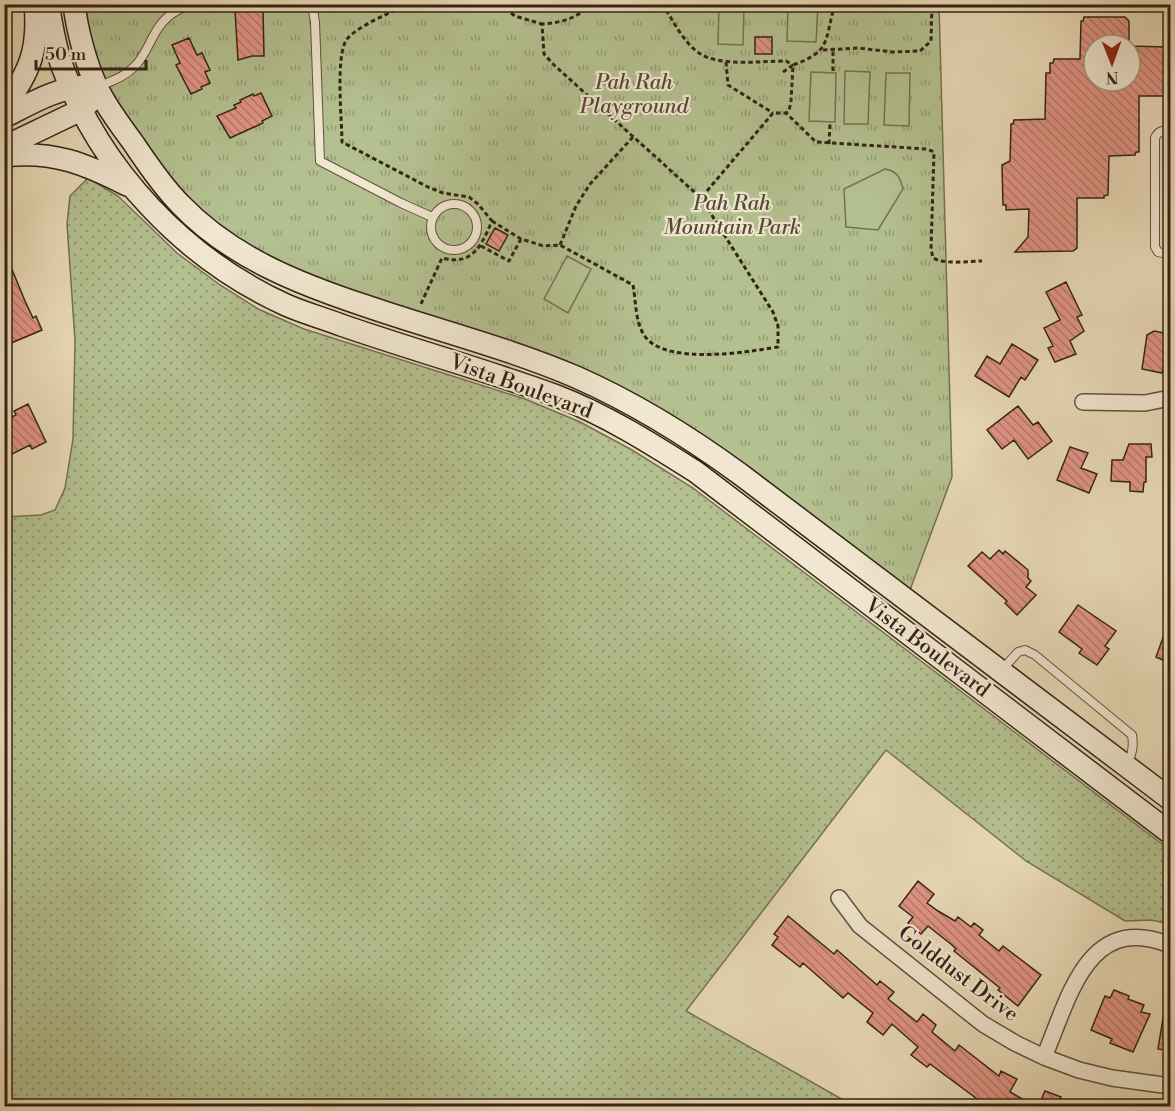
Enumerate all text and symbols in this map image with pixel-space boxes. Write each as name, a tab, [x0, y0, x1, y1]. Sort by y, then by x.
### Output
scale bar	[36, 33, 146, 71]
north arrow	[1082, 33, 1142, 93]
text: 50 m	[45, 43, 87, 66]
text: N	[1105, 67, 1119, 87]
park label: Pah Rah Playground	[579, 70, 690, 120]
park label: Pah Rah Mountain Park	[663, 191, 801, 241]
street label: Vista Boulevard	[445, 349, 596, 425]
street label: Vista Boulevard	[858, 592, 995, 704]
street label: Golddust Drive	[893, 920, 1023, 1028]

